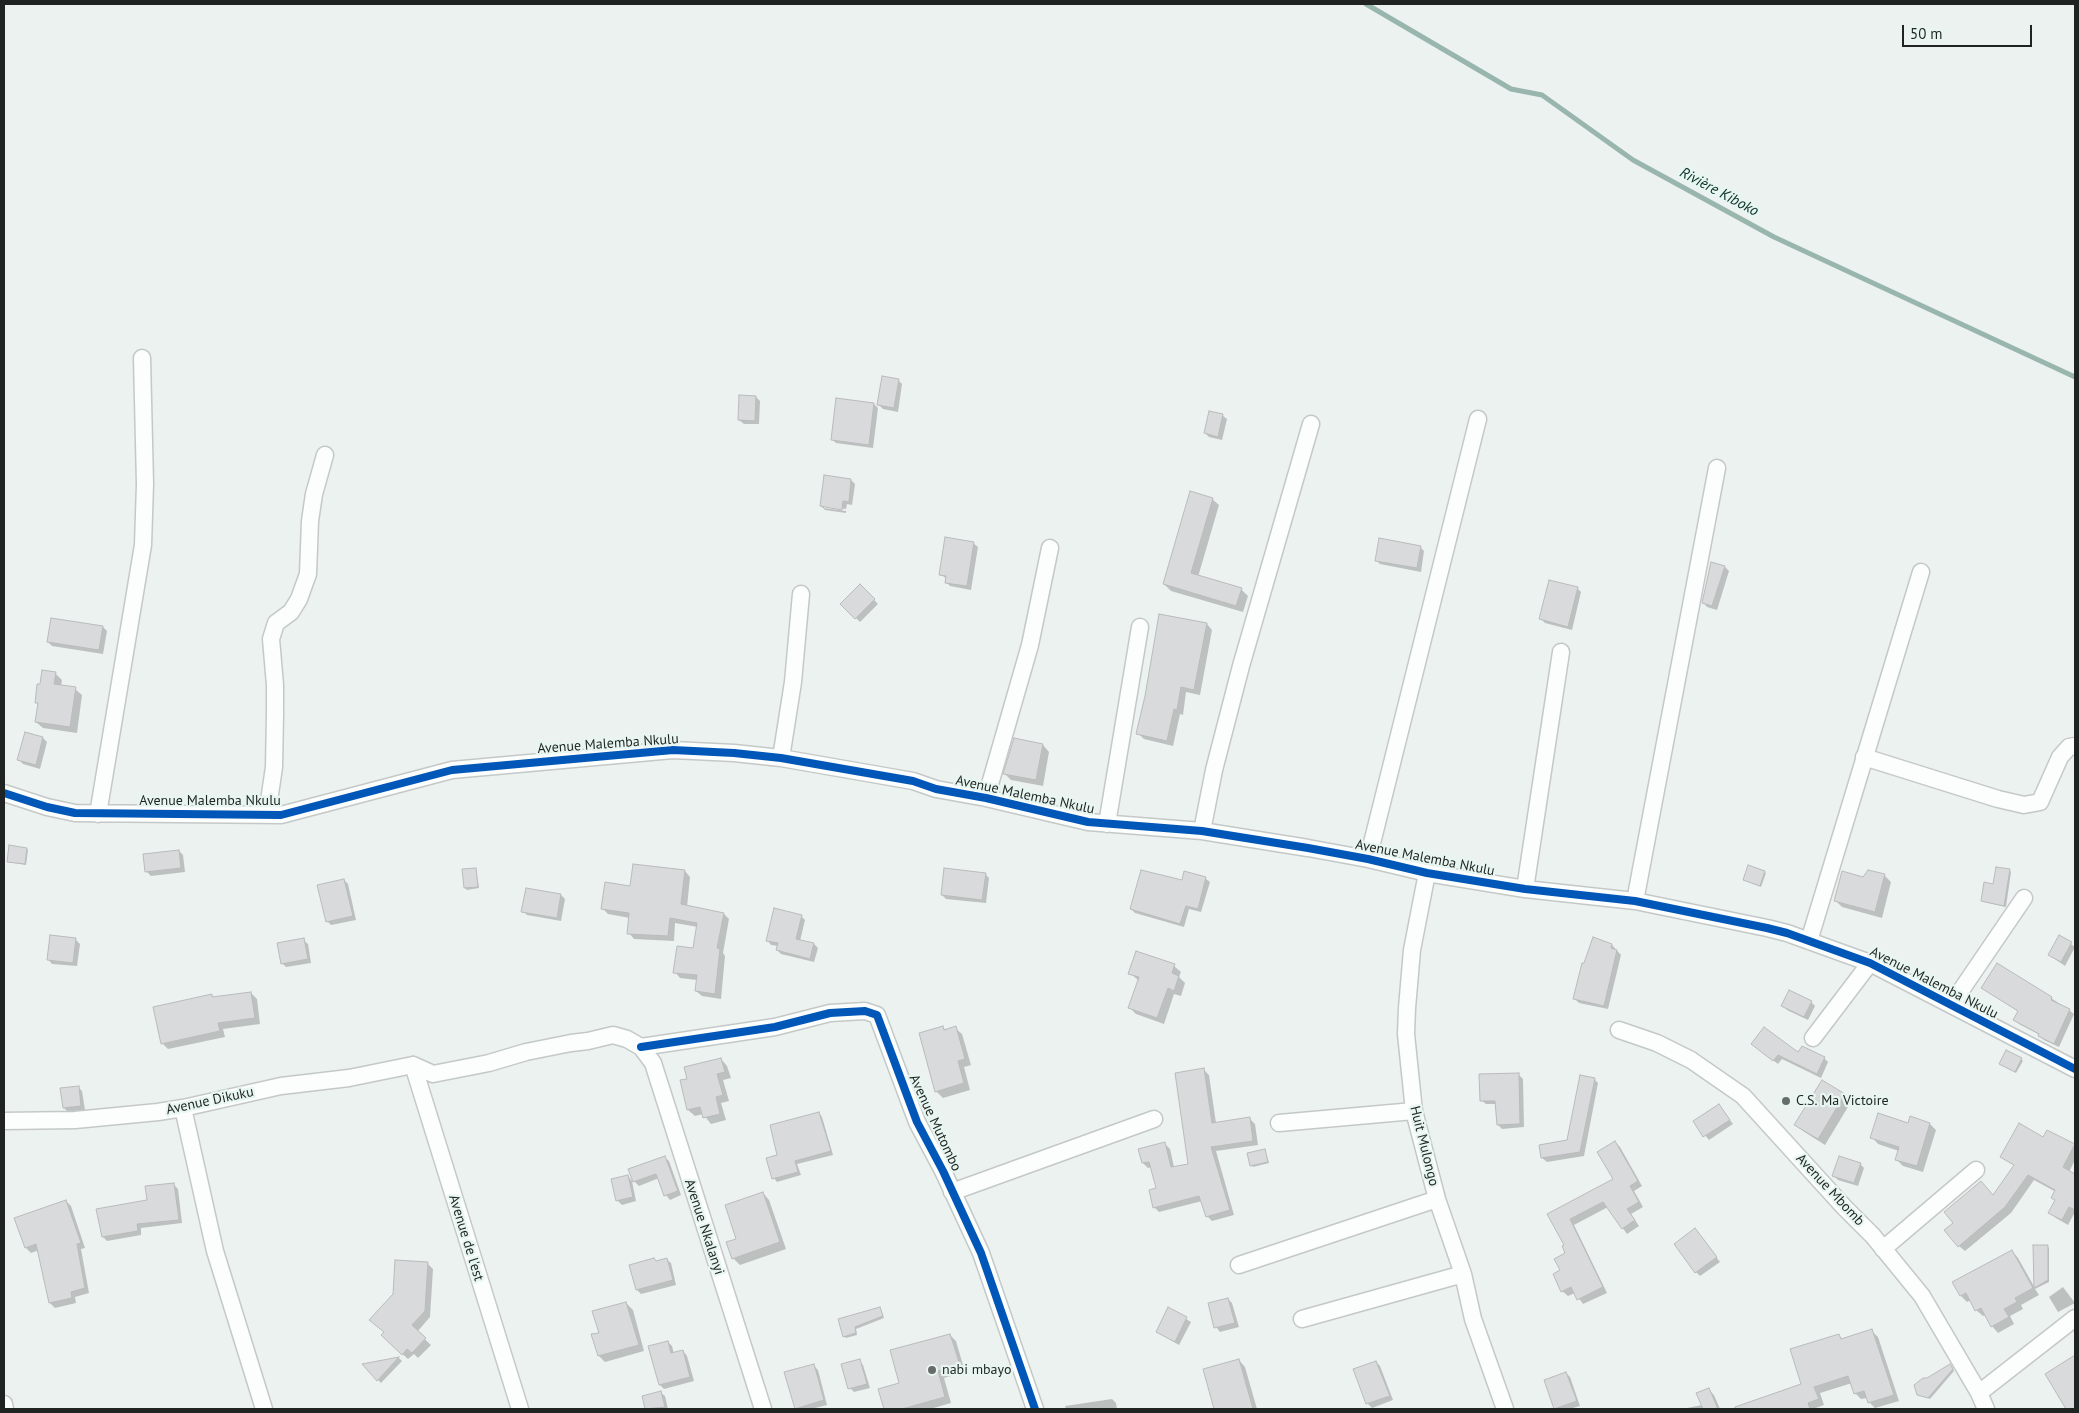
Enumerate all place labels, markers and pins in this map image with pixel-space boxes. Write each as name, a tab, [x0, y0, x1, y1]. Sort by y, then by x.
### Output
place label: C.S. Ma Victoire	[1796, 1093, 1889, 1109]
marker: C.S. Ma Victoire	[1780, 1095, 1792, 1107]
place label: nabi mbayo	[942, 1362, 1011, 1378]
marker: nabi mbayo	[926, 1364, 938, 1376]

